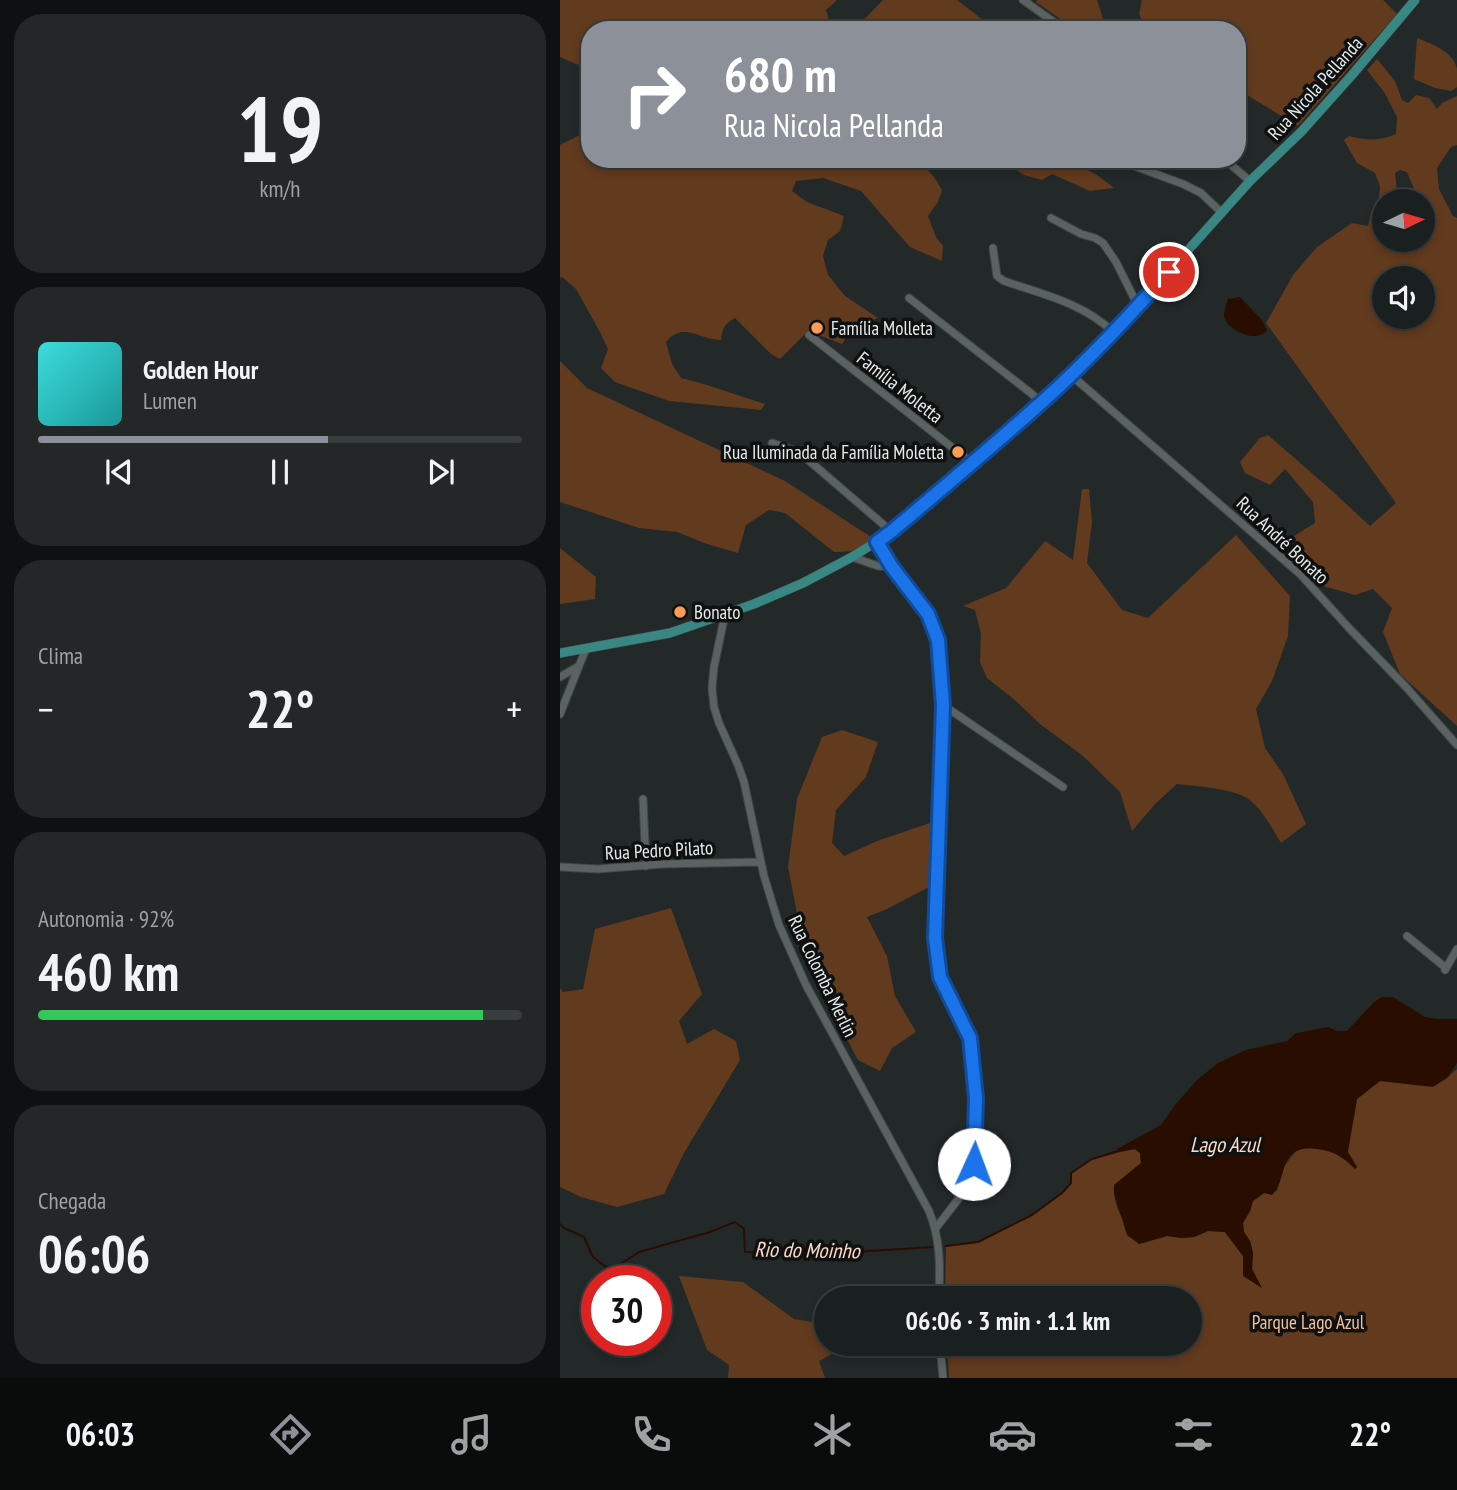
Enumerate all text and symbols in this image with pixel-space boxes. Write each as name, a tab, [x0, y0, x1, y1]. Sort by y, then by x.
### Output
street label: Rua Nicola Pellanda	[1262, 31, 1368, 145]
text: 680 m	[724, 42, 837, 106]
icon: right	[609, 49, 700, 140]
text: 19	[237, 69, 324, 187]
text: Rua Nicola Pellanda	[724, 104, 944, 146]
text: km/h	[260, 174, 300, 203]
north arrow	[1372, 189, 1435, 252]
map controls	[1372, 189, 1435, 329]
pin	[1139, 242, 1199, 302]
icon: arrive	[1150, 253, 1188, 291]
button: sound	[1372, 266, 1435, 329]
place label: Família Molleta	[831, 316, 933, 340]
marker: Família Molleta	[809, 320, 825, 336]
street label: Família Moletta	[852, 346, 948, 428]
text: Golden Hour	[143, 353, 258, 386]
text: Lumen	[143, 386, 197, 415]
place label: Rua Iluminada da Família Moletta	[723, 440, 944, 464]
marker: Rua Iluminada da Família Moletta	[950, 444, 966, 460]
icon: previous	[100, 453, 138, 491]
icon: pause	[261, 453, 299, 491]
icon: next	[422, 453, 460, 491]
street label: Rua André Bonato	[1232, 491, 1334, 589]
place label: Bonato	[694, 600, 740, 624]
marker: Bonato	[672, 604, 688, 620]
text: Clima	[38, 641, 83, 670]
text: 22°	[246, 675, 314, 742]
text: −	[38, 684, 54, 733]
text: +	[506, 684, 522, 733]
street label: Rua Pedro Pilato	[604, 835, 714, 865]
text: Autonomia · 92%	[38, 904, 174, 933]
street label: Rua Colomba Merlin	[783, 911, 863, 1041]
text: 460 km	[38, 938, 179, 1005]
position arrow	[937, 1127, 1011, 1201]
water label: Lago Azul	[1190, 1131, 1262, 1158]
text: Chegada	[38, 1186, 106, 1215]
text: 06:06	[38, 1220, 150, 1287]
water label: Rio do Moinho	[754, 1236, 862, 1264]
speed limit sign: 30	[581, 1265, 672, 1356]
text: 06:06 · 3 min · 1.1 km	[906, 1304, 1110, 1337]
park label: Parque Lago Azul	[1252, 1310, 1365, 1334]
icon: directions	[266, 1410, 315, 1459]
icon: music	[447, 1410, 496, 1459]
icon: phone	[627, 1410, 676, 1459]
icon: climate	[808, 1410, 857, 1459]
icon: car	[988, 1410, 1037, 1459]
icon: filters	[1169, 1410, 1218, 1459]
text: 06:03	[66, 1413, 135, 1455]
text: 22°	[1349, 1413, 1391, 1455]

